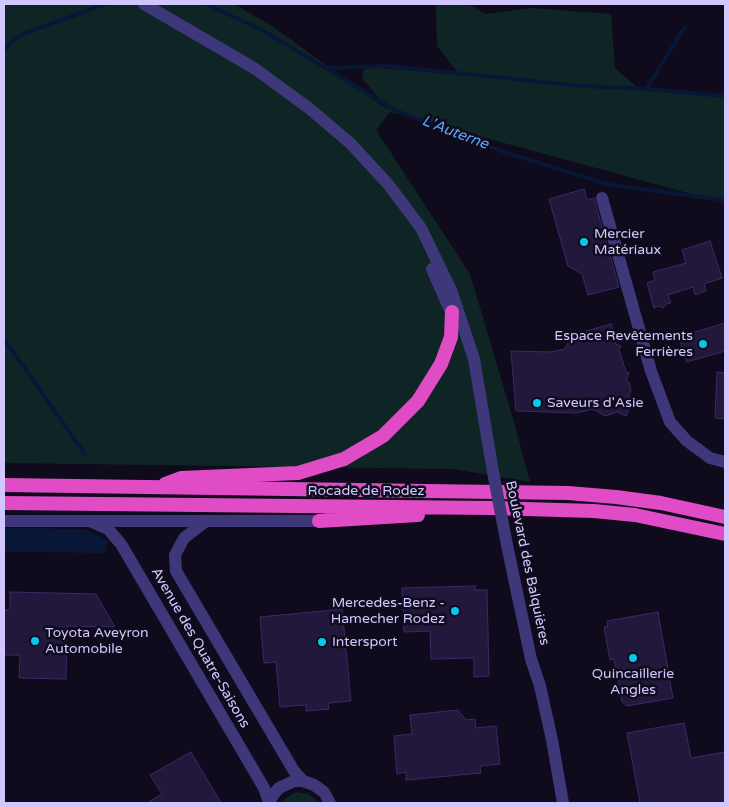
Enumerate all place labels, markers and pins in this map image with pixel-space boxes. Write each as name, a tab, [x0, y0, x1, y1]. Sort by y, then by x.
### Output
place label: Mercier Matériaux	[594, 226, 661, 258]
marker: Mercier Matériaux	[578, 236, 590, 248]
place label: Espace Revêtements Ferrières	[554, 328, 693, 361]
marker: Espace Revêtements Ferrières	[697, 338, 709, 350]
place label: Saveurs d'Asie	[547, 395, 643, 411]
marker: Saveurs d'Asie	[531, 397, 543, 409]
place label: Mercedes-Benz - Hamecher Rodez	[331, 595, 445, 628]
marker: Mercedes-Benz - Hamecher Rodez	[449, 605, 461, 617]
place label: Toyota Aveyron Automobile	[45, 625, 149, 658]
place label: Intersport	[332, 634, 398, 650]
marker: Toyota Aveyron Automobile	[29, 635, 41, 647]
marker: Intersport	[316, 636, 328, 648]
marker: Quincaillerie Angles	[627, 652, 639, 664]
place label: Quincaillerie Angles	[592, 666, 674, 699]

